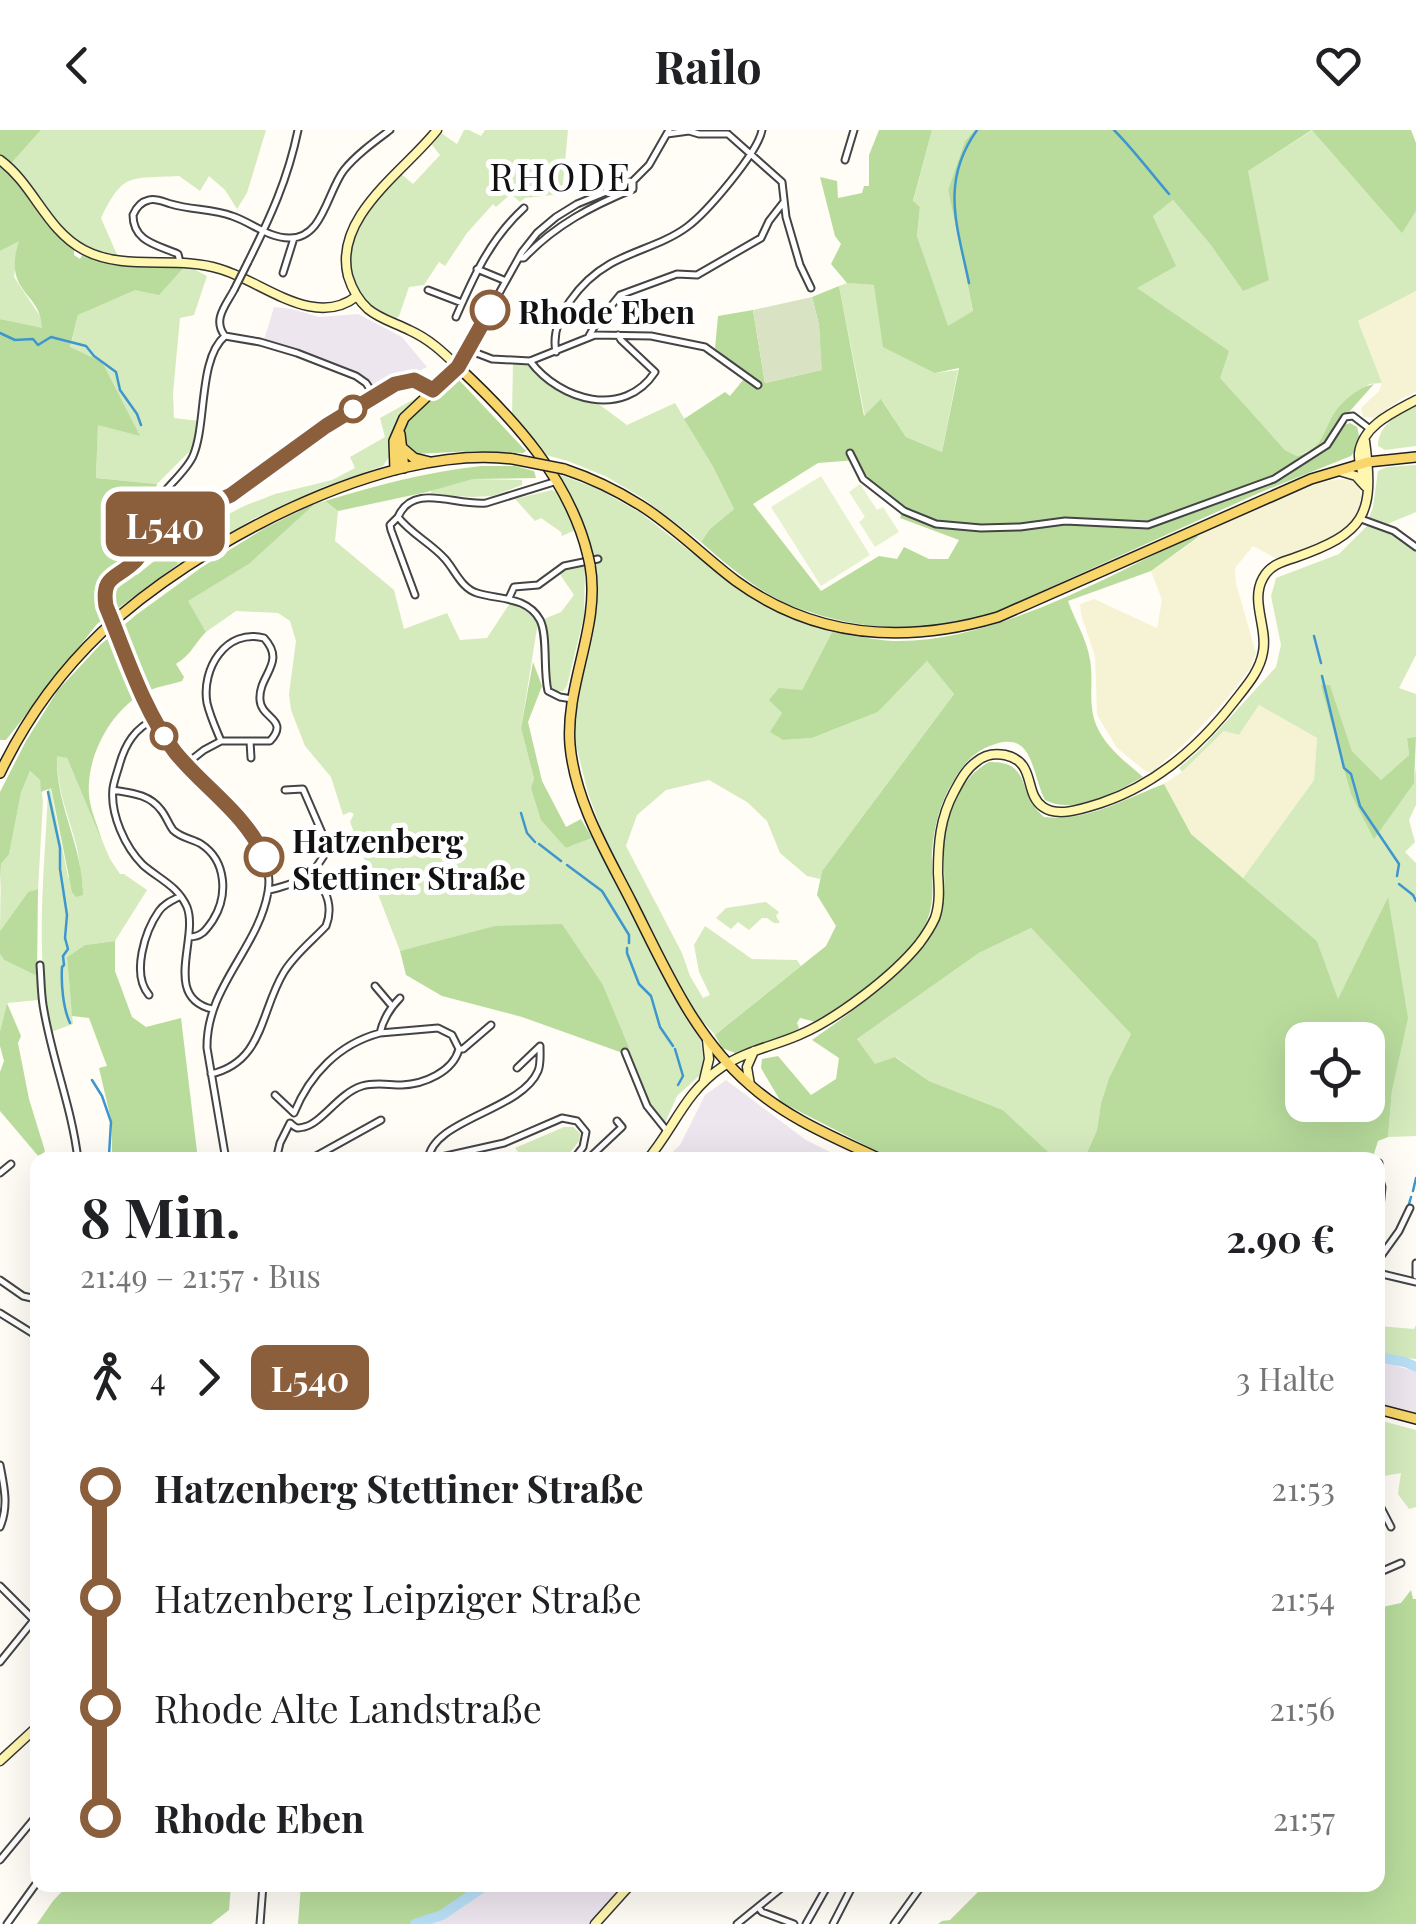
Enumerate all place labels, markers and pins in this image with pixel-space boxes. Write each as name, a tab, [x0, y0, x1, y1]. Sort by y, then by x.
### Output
place label: Rhode Eben	[518, 289, 695, 332]
marker: Rhode Eben	[471, 291, 509, 329]
unlabelled marker	[340, 396, 366, 422]
unlabelled marker	[151, 723, 177, 749]
place label: Hatzenberg Stettiner Straße	[292, 818, 526, 898]
marker: Hatzenberg Stettiner Straße	[245, 838, 283, 876]

